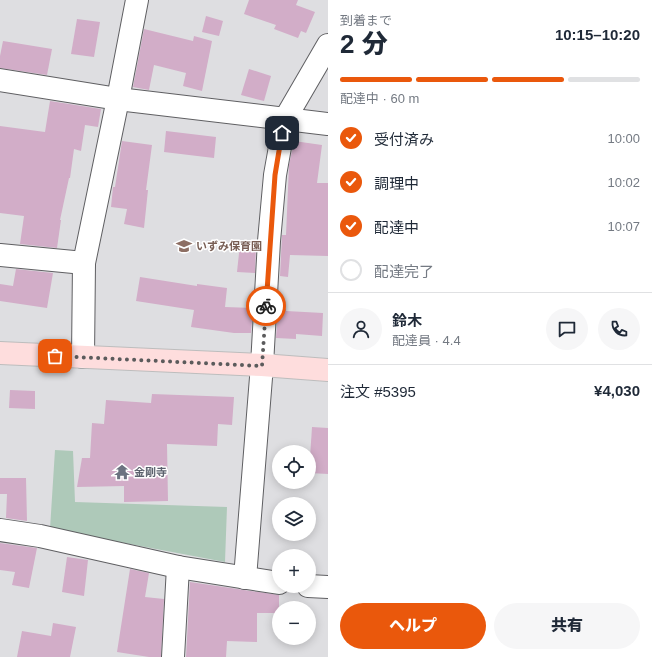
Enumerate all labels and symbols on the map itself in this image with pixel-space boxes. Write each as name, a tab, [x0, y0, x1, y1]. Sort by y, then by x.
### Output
pin	[265, 116, 299, 150]
school or university icon: いずみ保育園	[175, 237, 193, 255]
place label: いずみ保育園	[196, 240, 262, 252]
courier	[246, 286, 286, 326]
pin	[38, 339, 72, 373]
temple icon: 金剛寺	[113, 463, 131, 481]
place label: 金剛寺	[134, 466, 167, 478]

